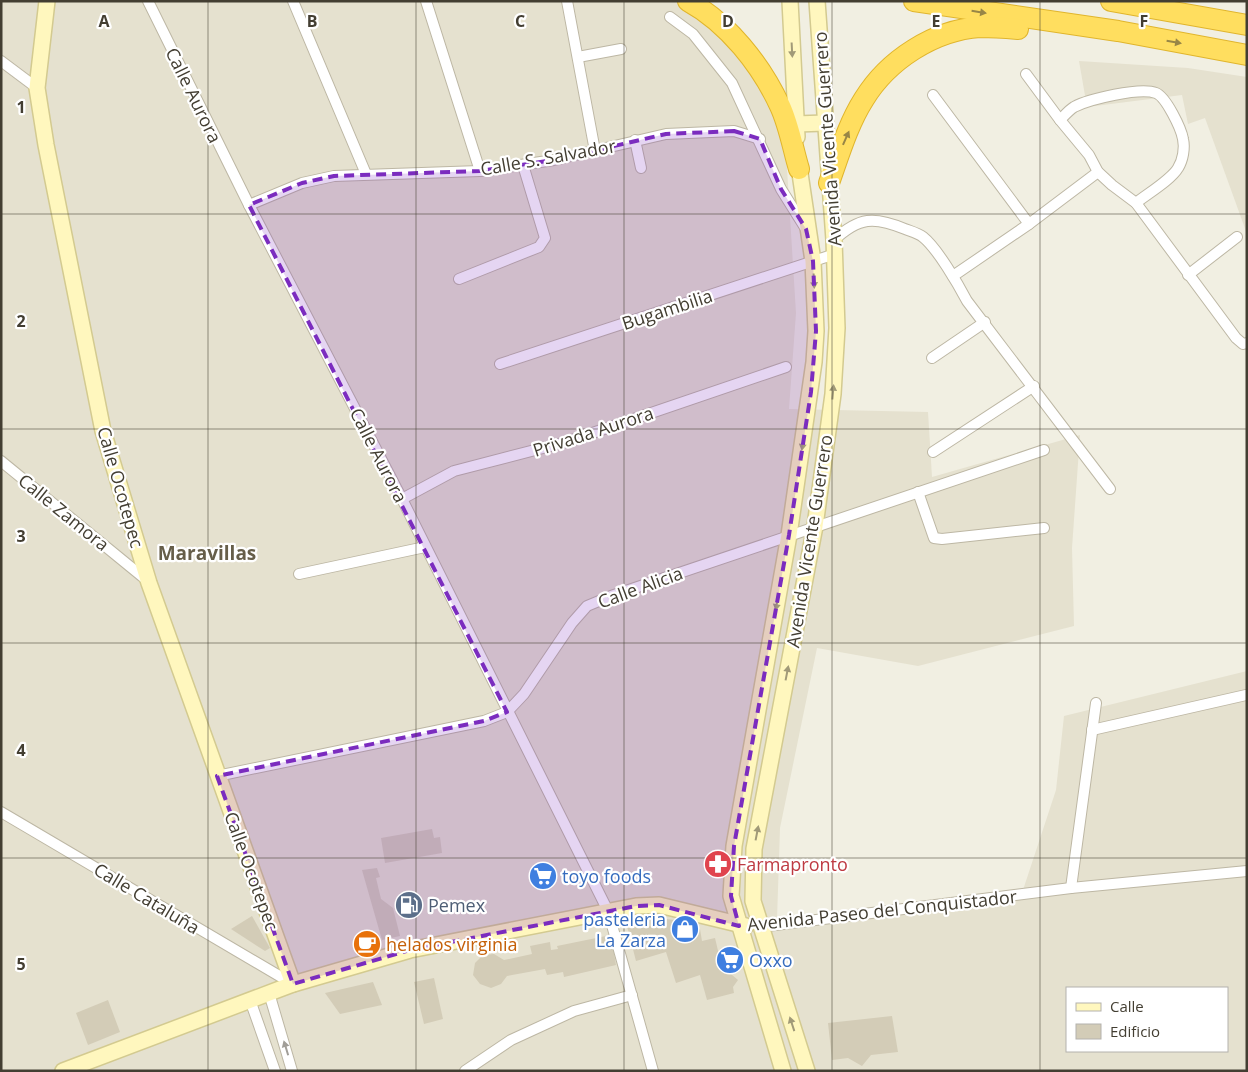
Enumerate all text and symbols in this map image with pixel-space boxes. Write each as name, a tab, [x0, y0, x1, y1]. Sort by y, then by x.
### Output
one-way arrow	[972, 8, 988, 16]
text: A	[98, 10, 110, 32]
text: B	[307, 10, 317, 32]
text: C	[515, 10, 525, 32]
text: D	[722, 10, 734, 32]
text: E	[932, 10, 941, 32]
text: F	[1140, 10, 1148, 32]
street label: Avenida Vicente Guerrero	[808, 31, 846, 247]
one-way arrow	[1167, 38, 1183, 46]
one-way arrow	[789, 42, 797, 58]
street label: Calle Aurora	[161, 43, 227, 147]
text: 1	[16, 96, 26, 118]
one-way arrow	[843, 131, 851, 145]
street label: Calle S. Salvador	[478, 133, 618, 181]
one-way arrow	[810, 273, 818, 289]
street label: Bugambilia	[619, 283, 715, 335]
text: 2	[16, 310, 26, 332]
one-way arrow	[829, 384, 837, 400]
street label: Privada Aurora	[530, 400, 656, 462]
street label: Calle Aurora	[345, 404, 413, 506]
street label: Calle Ocotepec	[92, 424, 150, 551]
street label: Avenida Vicente Guerrero	[780, 433, 838, 649]
one-way arrow	[799, 435, 807, 451]
street label: Calle Zamora	[14, 468, 114, 556]
text: 3	[16, 525, 26, 547]
district label: Maravillas	[158, 540, 256, 566]
street label: Calle Alicia	[594, 561, 686, 613]
one-way arrow	[772, 595, 780, 611]
one-way arrow	[783, 666, 791, 681]
text: 4	[16, 739, 26, 761]
street label: Calle Ocotepec	[219, 808, 285, 934]
one-way arrow	[753, 825, 761, 841]
pharmacy icon: Farmapronto	[703, 849, 733, 879]
place label: Farmapronto	[737, 852, 848, 876]
street label: Calle Cataluña	[90, 857, 204, 939]
supermarket icon: toyo foods	[528, 861, 558, 891]
place label: toyo foods	[562, 864, 651, 888]
street label: Avenida Paseo del Conquistador	[746, 884, 1019, 936]
fuel station icon: Pemex	[394, 890, 424, 920]
place label: Pemex	[428, 893, 486, 917]
place label: pasteleria La Zarza	[583, 907, 666, 952]
shop icon: pasteleria La Zarza	[670, 914, 700, 944]
cafe icon: helados virginia	[352, 929, 382, 959]
place label: helados virginia	[386, 932, 518, 956]
supermarket icon: Oxxo	[715, 945, 745, 975]
place label: Oxxo	[749, 948, 793, 972]
text: 5	[16, 953, 26, 975]
legend	[1066, 987, 1228, 1052]
text: Calle	[1110, 996, 1144, 1016]
one-way arrow	[788, 1017, 795, 1032]
text: Edificio	[1110, 1021, 1160, 1041]
one-way arrow	[282, 1041, 290, 1056]

